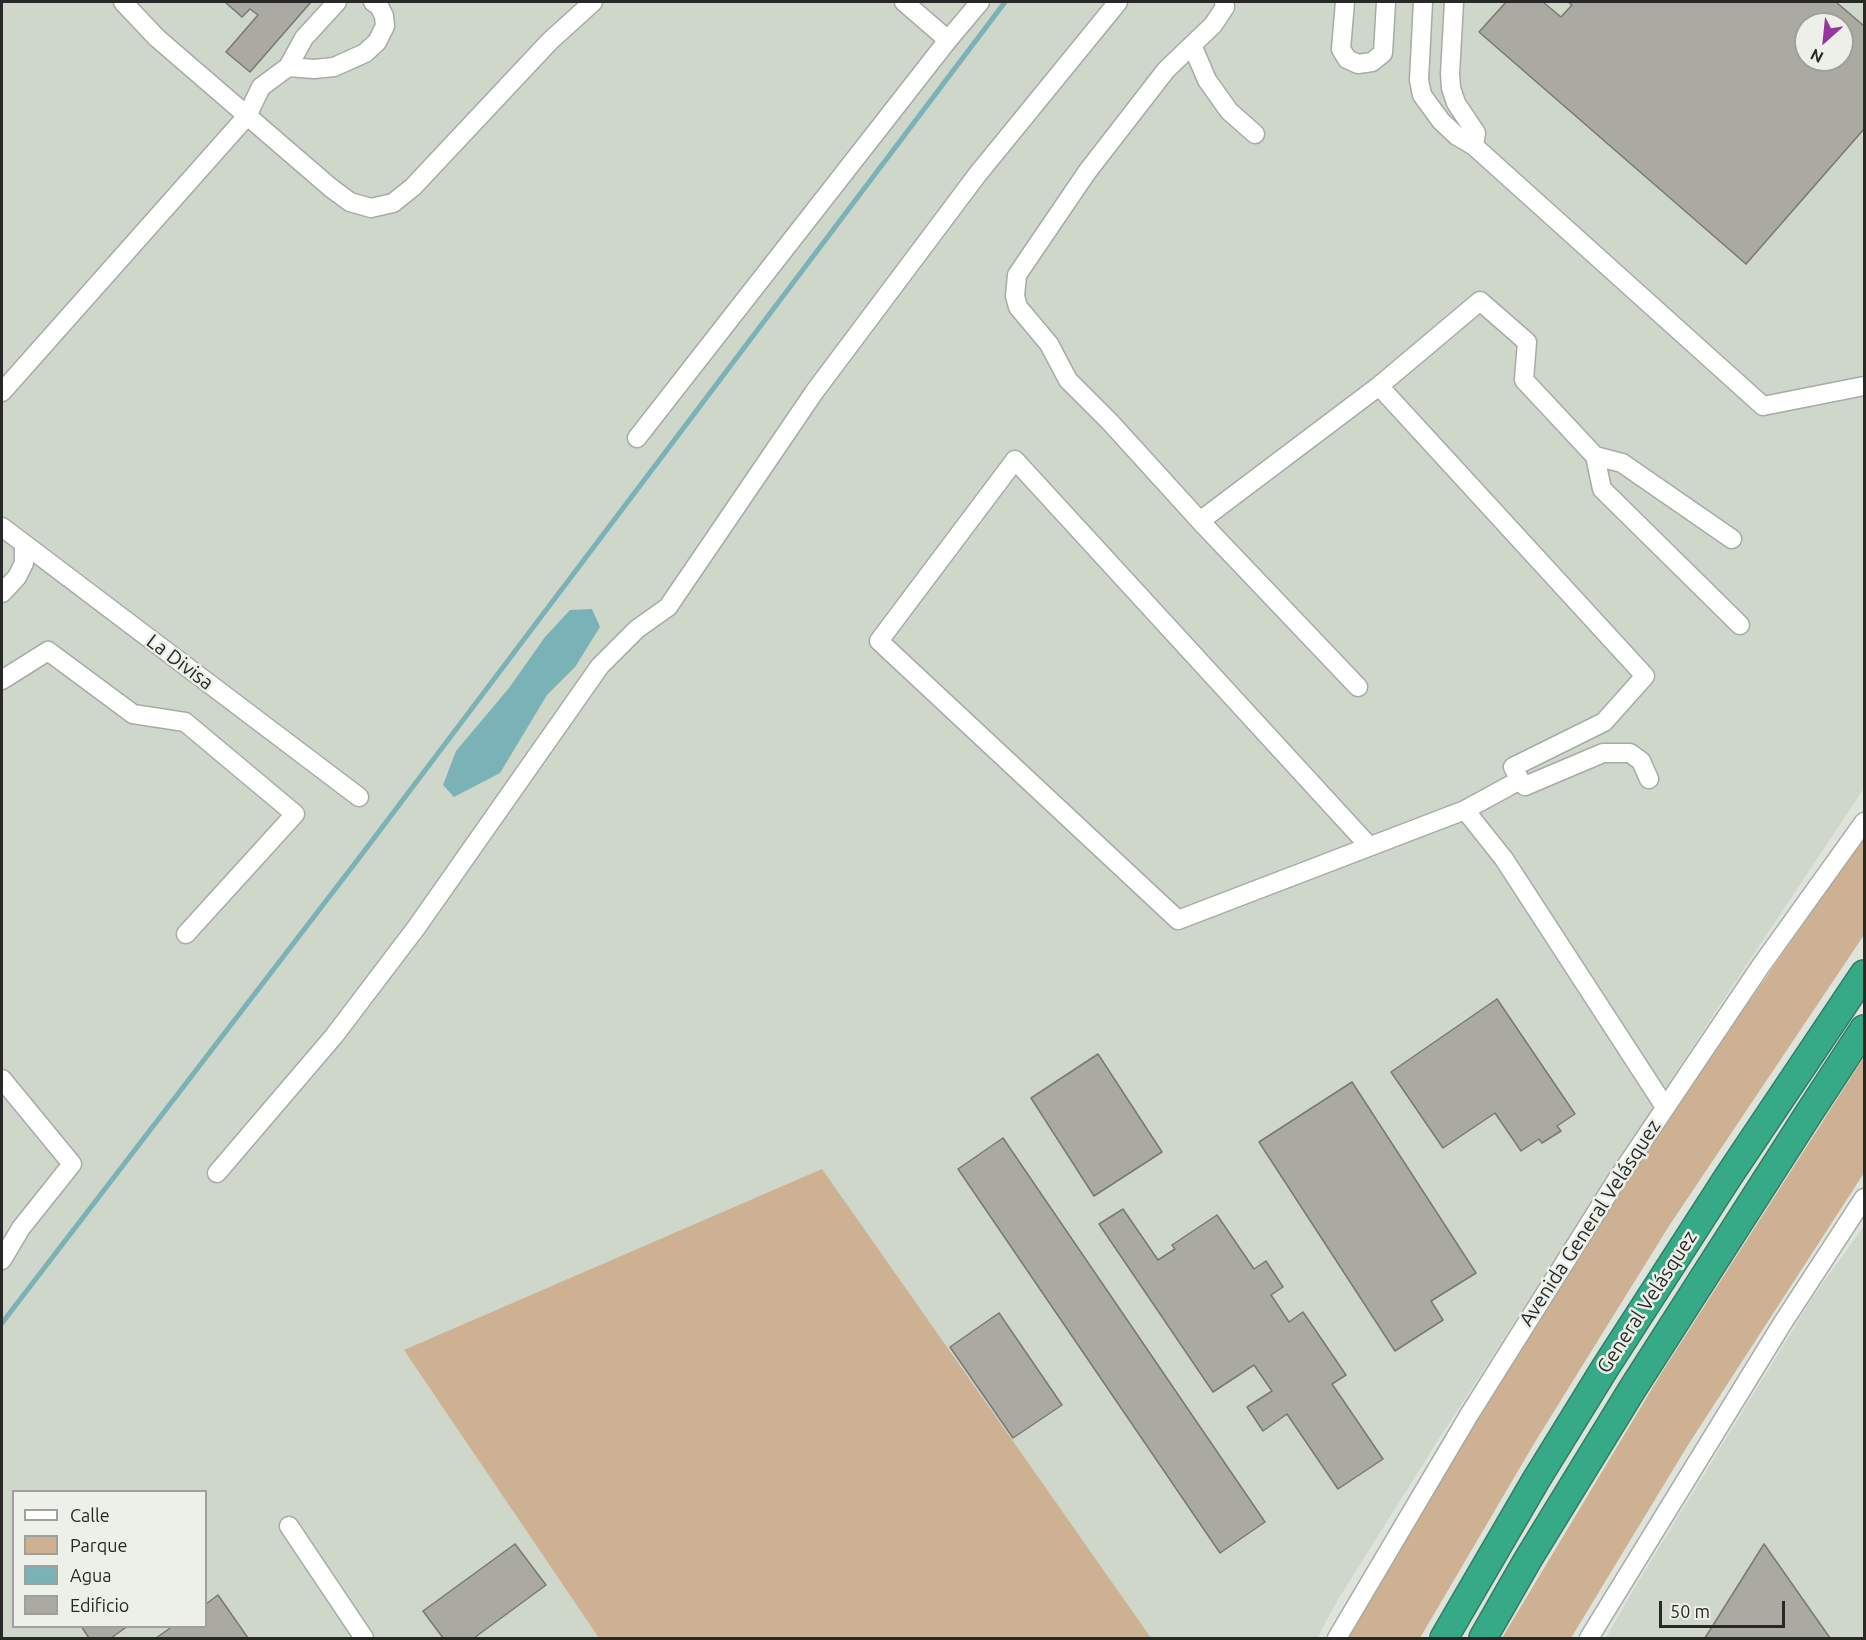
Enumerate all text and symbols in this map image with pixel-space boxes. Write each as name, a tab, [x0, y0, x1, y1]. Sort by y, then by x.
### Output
north arrow	[1794, 12, 1854, 72]
text: N	[1807, 46, 1826, 67]
street label: La Divisa	[142, 629, 218, 695]
street label: Avenida General Velásquez	[1514, 1115, 1666, 1331]
street label: General Velásquez	[1592, 1226, 1702, 1378]
legend	[12, 1490, 207, 1628]
text: Calle	[70, 1505, 110, 1525]
text: Parque	[70, 1535, 127, 1555]
text: Agua	[70, 1565, 112, 1585]
scale bar	[1662, 1589, 1788, 1627]
text: Edificio	[70, 1595, 129, 1615]
text: 50 m	[1670, 1601, 1710, 1621]

